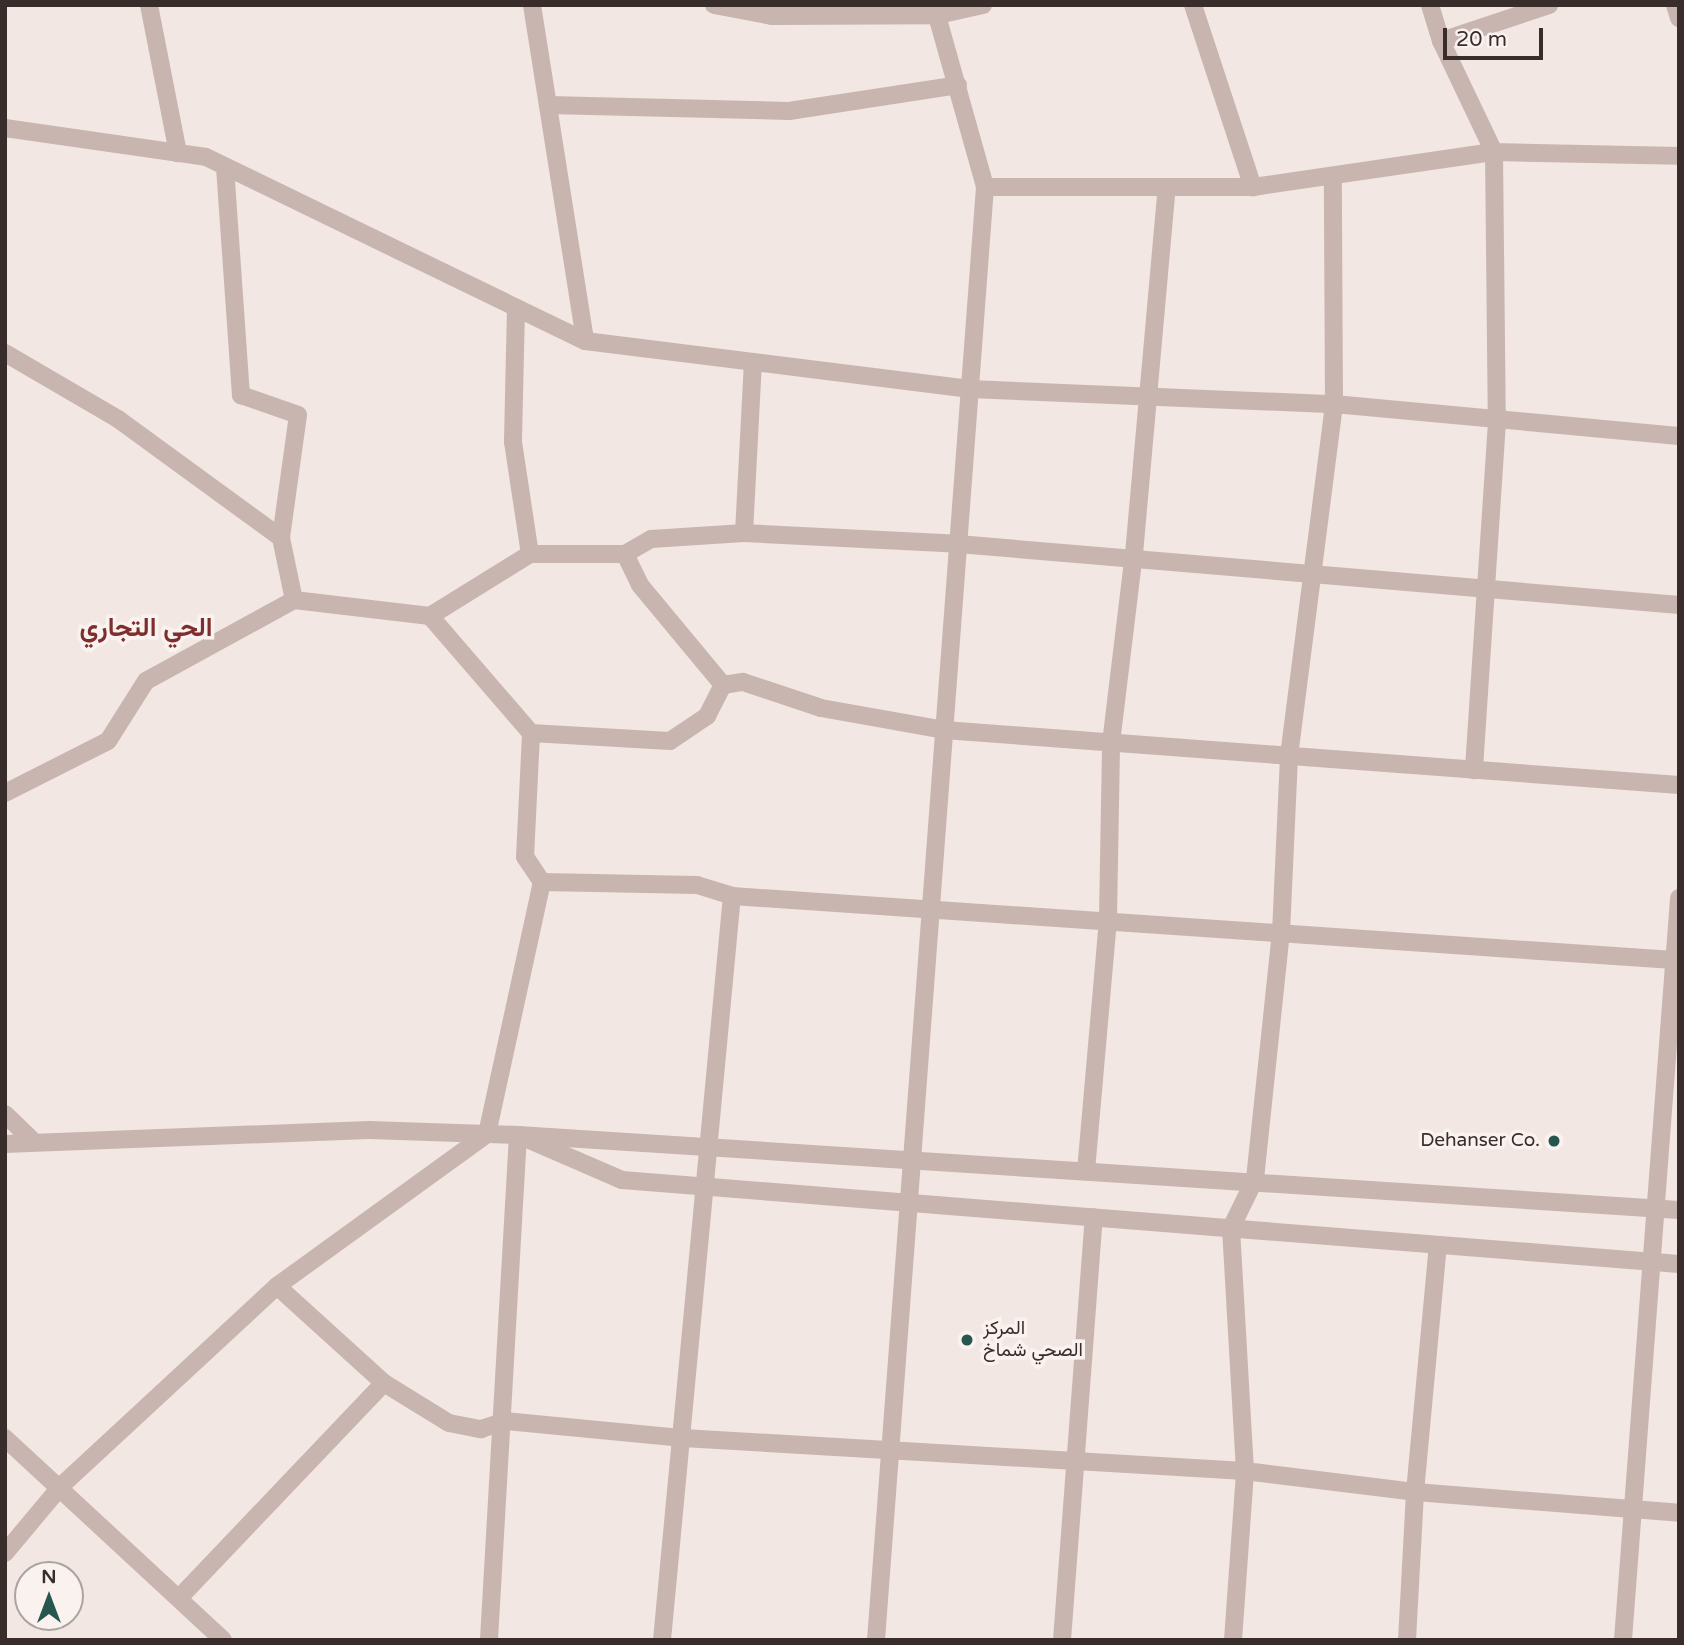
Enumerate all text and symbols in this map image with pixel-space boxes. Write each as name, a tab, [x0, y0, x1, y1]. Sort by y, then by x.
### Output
scale bar	[1446, 14, 1546, 58]
text: 20 m	[1456, 27, 1507, 52]
district label: الحي التجاري	[79, 612, 213, 644]
place label: Dehanser Co.	[1420, 1130, 1540, 1152]
marker: Dehanser Co.	[1546, 1133, 1562, 1149]
place label: المركز الصحي شماخ	[983, 1318, 1083, 1362]
marker: المركز الصحي شماخ	[957, 1330, 977, 1350]
north arrow	[14, 1561, 84, 1631]
text: N	[41, 1566, 57, 1588]

